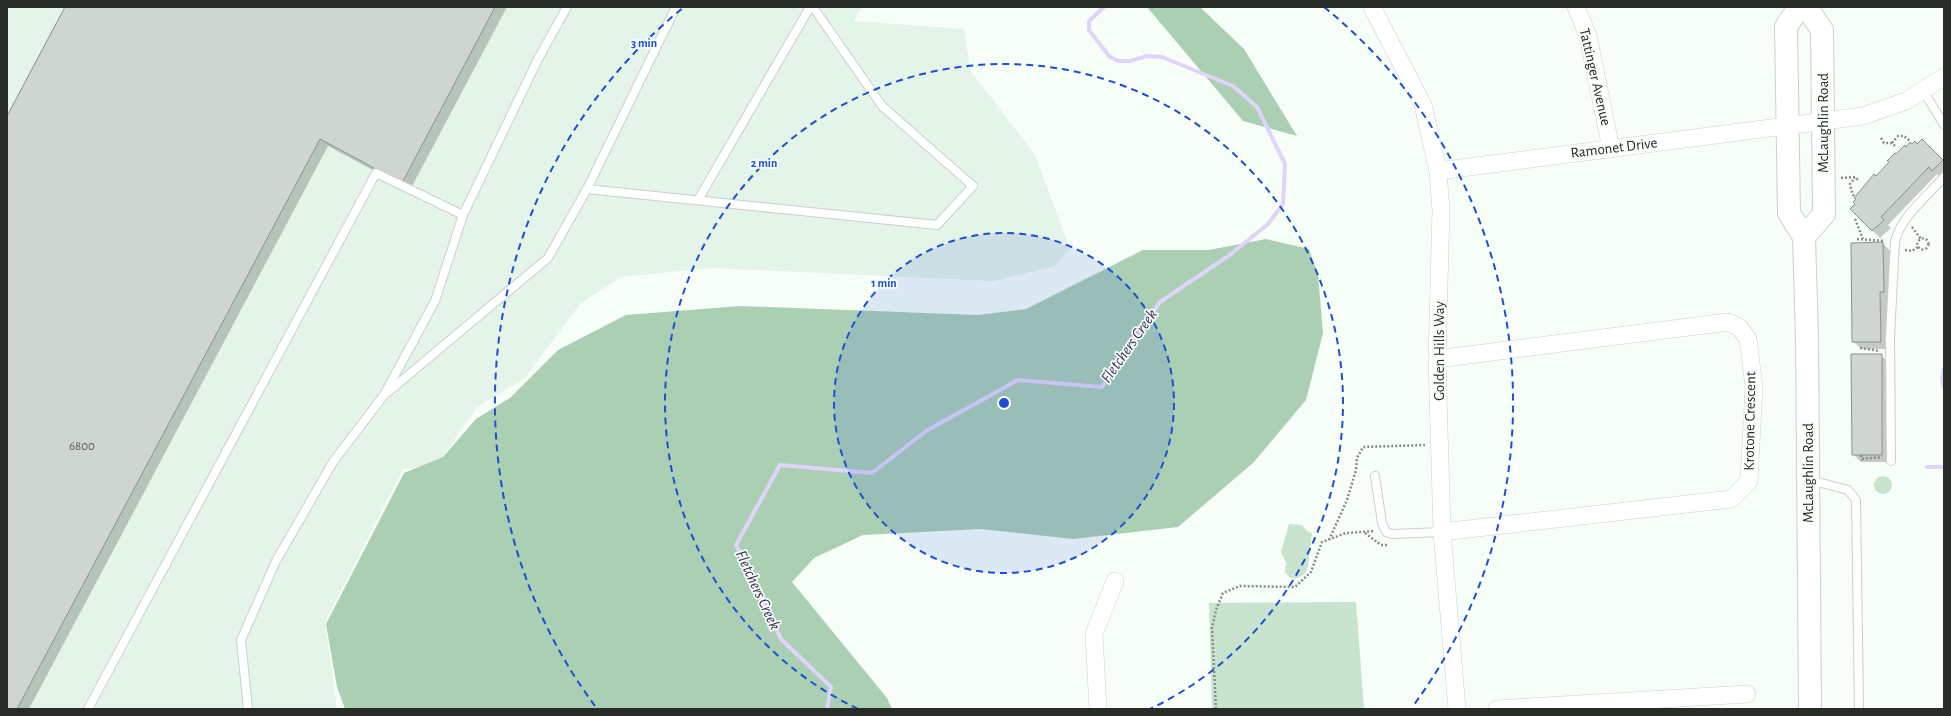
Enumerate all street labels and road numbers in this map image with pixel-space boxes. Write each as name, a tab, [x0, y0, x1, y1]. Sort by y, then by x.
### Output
street label: Tattinger Avenue	[1577, 27, 1614, 127]
street label: McLaughlin Road	[1816, 73, 1831, 173]
street label: Ramonet Drive	[1570, 135, 1658, 161]
street label: Golden Hills Way	[1432, 301, 1447, 401]
street label: Krotone Crescent	[1742, 371, 1758, 471]
street label: McLaughlin Road	[1801, 423, 1816, 523]

